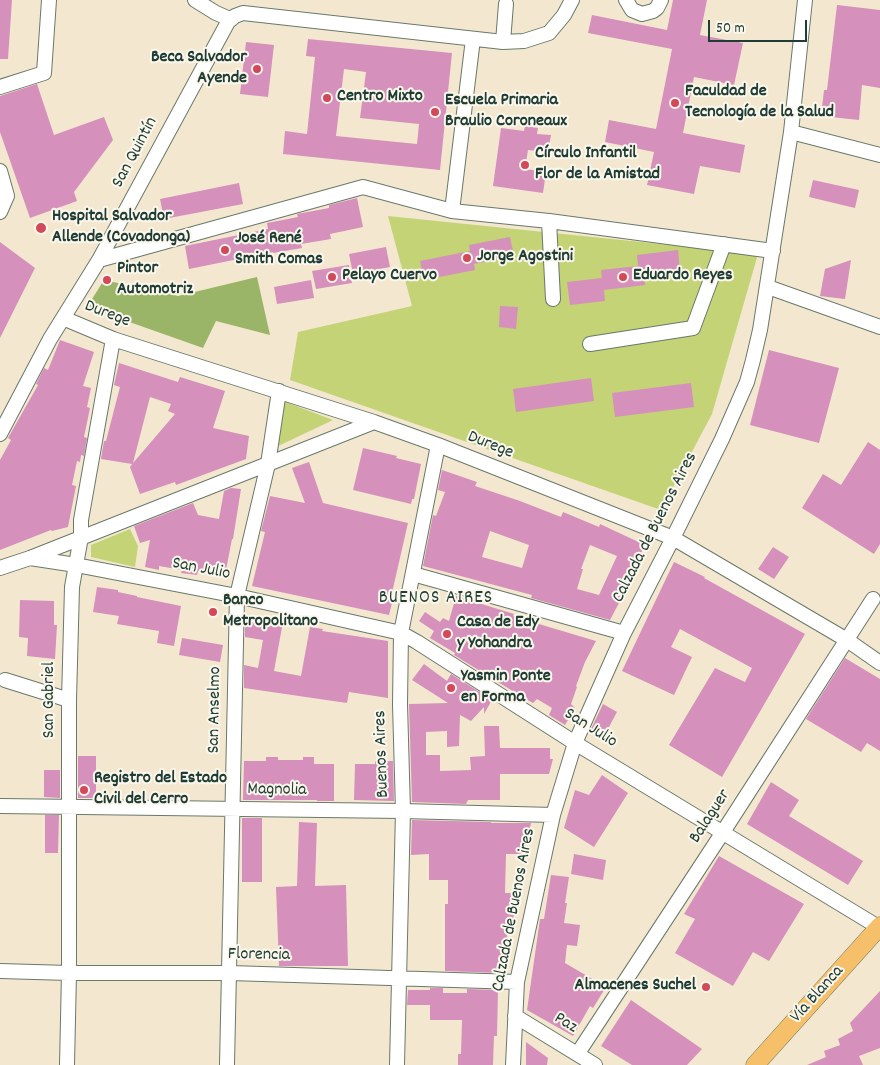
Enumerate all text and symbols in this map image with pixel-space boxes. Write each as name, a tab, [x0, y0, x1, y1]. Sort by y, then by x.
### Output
scale bar	[710, 10, 809, 42]
text: 50 m	[716, 18, 745, 40]
place label: Beca Salvador Ayende	[151, 48, 247, 90]
marker: Beca Salvador Ayende	[251, 63, 263, 75]
place label: Faculdad de Tecnología de la Salud	[685, 82, 834, 125]
place label: Centro Mixto	[337, 87, 423, 109]
place label: Escuela Primaria Braulio Coroneaux	[445, 91, 567, 134]
marker: Centro Mixto	[321, 92, 333, 104]
marker: Faculdad de Tecnología de la Salud	[669, 97, 681, 109]
marker: Escuela Primaria Braulio Coroneaux	[429, 106, 441, 118]
street label: San Quintín	[108, 114, 164, 192]
place label: Círculo Infantil Flor de la Amistad	[535, 144, 660, 186]
marker: Círculo Infantil Flor de la Amistad	[519, 159, 531, 171]
place label: Hospital Salvador Allende (Covadonga)	[52, 207, 190, 250]
marker: Hospital Salvador Allende (Covadonga)	[34, 221, 48, 235]
place label: José René Smith Comas	[235, 229, 323, 272]
marker: José René Smith Comas	[219, 244, 231, 256]
place label: Jorge Agostini	[477, 247, 573, 269]
marker: Jorge Agostini	[461, 252, 473, 264]
place label: Pintor Automotriz	[117, 259, 193, 302]
place label: Pelayo Cuervo	[342, 266, 437, 288]
place label: Eduardo Reyes	[633, 266, 733, 288]
marker: Pelayo Cuervo	[326, 271, 338, 283]
marker: Eduardo Reyes	[617, 271, 629, 283]
marker: Pintor Automotriz	[101, 274, 113, 286]
street label: Durege	[81, 296, 133, 334]
street label: Durege	[464, 427, 516, 465]
street label: Calzada de Buenos Aires	[609, 449, 703, 607]
street label: San Julio	[170, 554, 232, 586]
district label: BUENOS AIRES	[377, 588, 495, 610]
place label: Banco Metropolitano	[223, 591, 318, 634]
marker: Banco Metropolitano	[207, 606, 219, 618]
place label: Casa de Edy y Yohandra	[457, 613, 539, 656]
marker: Casa de Edy y Yohandra	[441, 628, 453, 640]
street label: San Gabriel	[40, 662, 62, 738]
street label: San Anselmo	[204, 666, 228, 754]
place label: Yasmin Ponte en Forma	[461, 667, 551, 710]
marker: Yasmin Ponte en Forma	[445, 682, 457, 694]
street label: San Julio	[559, 704, 621, 754]
street label: Buenos Aires	[371, 710, 395, 798]
place label: Registro del Estado Civil del Cerro	[94, 769, 227, 812]
street label: Magnolia	[247, 780, 307, 802]
marker: Registro del Estado Civil del Cerro	[78, 784, 90, 796]
street label: Balaguer	[686, 786, 736, 848]
street label: Calzada de Buenos Aires	[489, 827, 541, 993]
street label: Florencia	[228, 945, 290, 967]
street label: Vía Blanca	[787, 962, 849, 1028]
place label: Almacenes Suchel	[575, 976, 696, 998]
marker: Almacenes Suchel	[700, 981, 712, 993]
street label: Paz	[549, 1009, 581, 1039]

